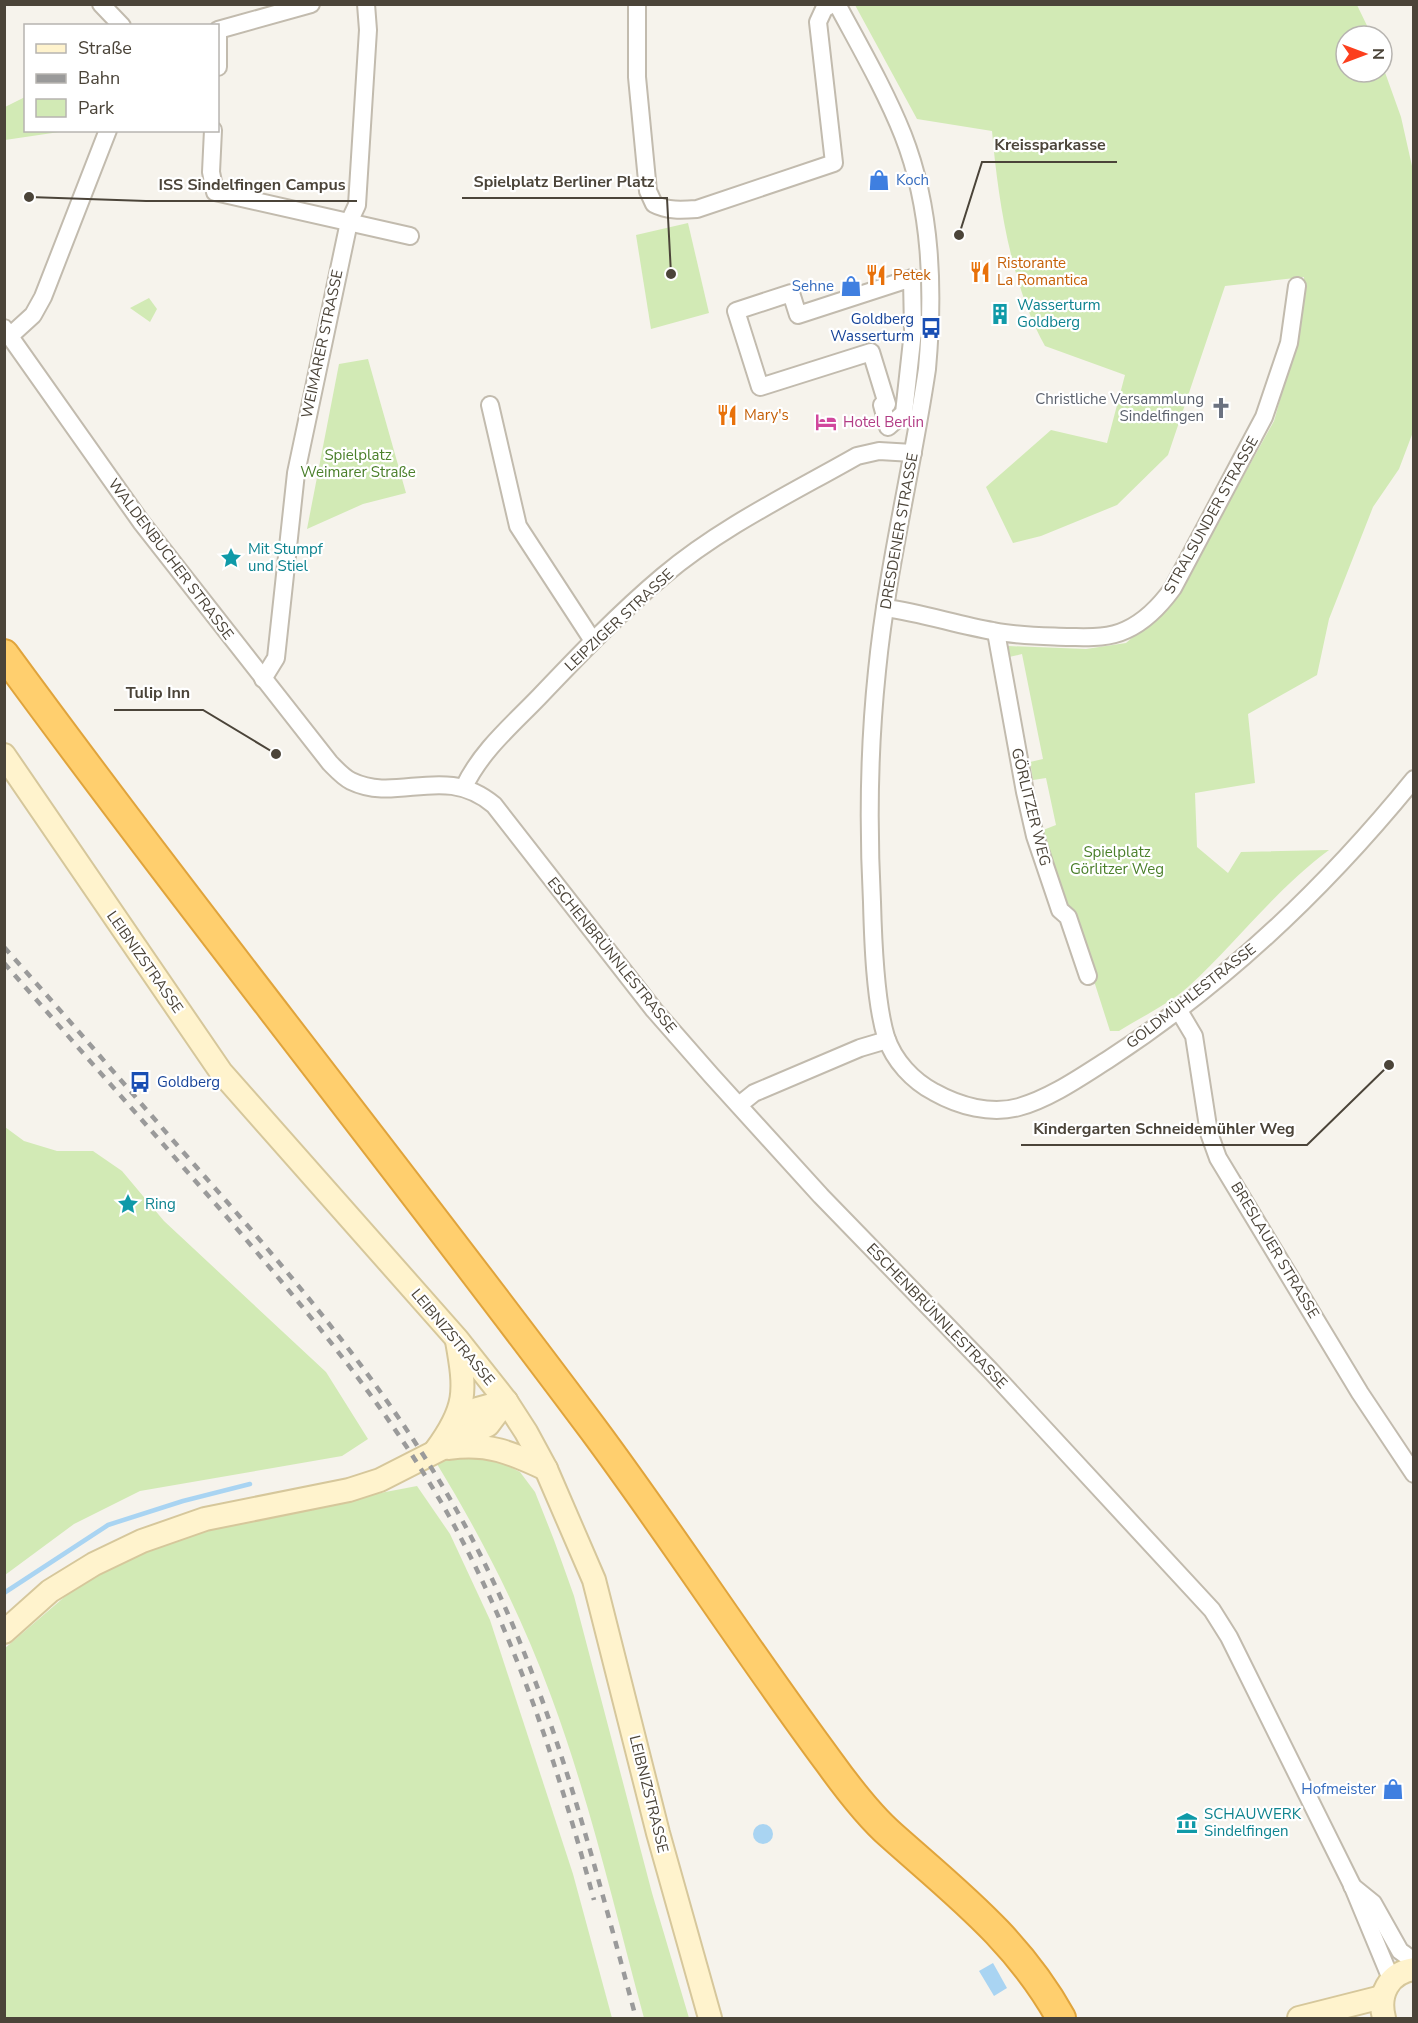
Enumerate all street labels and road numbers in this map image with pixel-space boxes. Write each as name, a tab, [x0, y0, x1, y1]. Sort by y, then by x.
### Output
street label: WEIMARER STRASSE	[296, 268, 348, 420]
street label: STRALSUNDER STRASSE	[1159, 432, 1263, 598]
street label: DRESDENER STRASSE	[875, 451, 923, 611]
street label: WALDENBUCHER STRASSE	[104, 474, 238, 644]
street label: LEIPZIGER STRASSE	[560, 564, 678, 676]
street label: GÖRLITZER WEG	[1007, 746, 1055, 868]
street label: ESCHENBRÜNNLESTRASSE	[543, 873, 681, 1037]
street label: LEIBNIZSTRASSE	[102, 907, 188, 1017]
street label: GOLDMÜHLESTRASSE	[1122, 939, 1260, 1053]
street label: BRESLAUER STRASSE	[1226, 1178, 1324, 1322]
street label: ESCHENBRÜNNLESTRASSE	[862, 1239, 1012, 1393]
street label: LEIBNIZSTRASSE	[407, 1284, 499, 1390]
street label: LEIBNIZSTRASSE	[625, 1733, 673, 1855]

